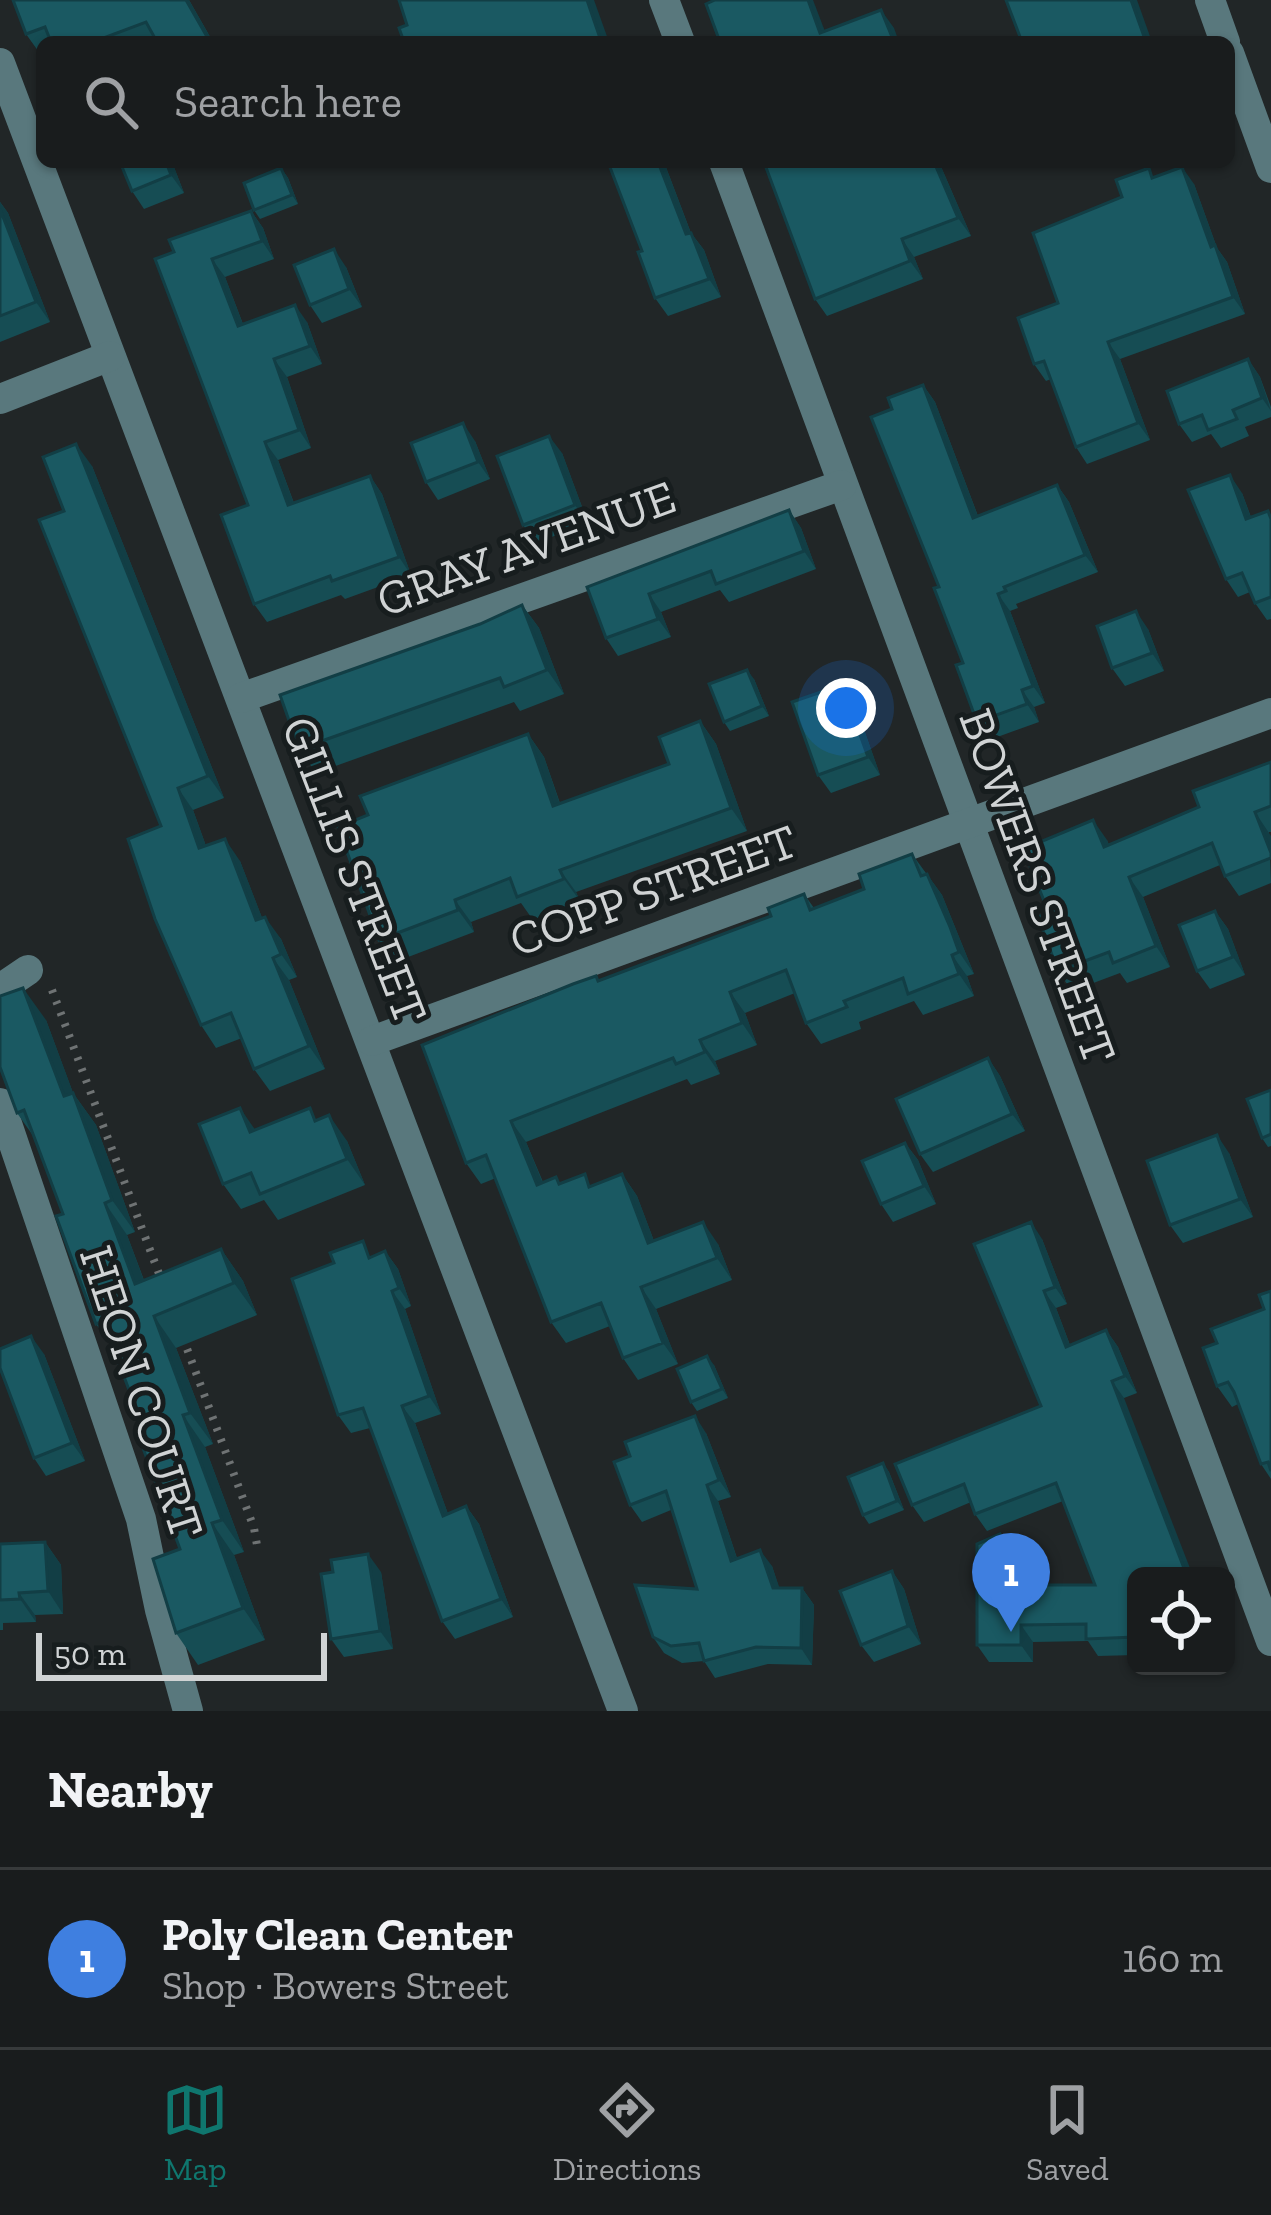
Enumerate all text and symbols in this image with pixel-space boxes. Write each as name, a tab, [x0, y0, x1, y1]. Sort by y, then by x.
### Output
search box	[36, 36, 1235, 168]
icon: search	[78, 69, 144, 135]
text: Search here	[174, 75, 402, 129]
street label: GRAY AVENUE	[369, 468, 683, 628]
your location	[816, 678, 876, 738]
street label: BOWERS STREET	[947, 701, 1129, 1071]
street label: GILLIS STREET	[270, 709, 440, 1031]
street label: COPP STREET	[502, 812, 804, 968]
street label: HEON COURT	[68, 1239, 216, 1545]
pin: 1	[972, 1533, 1050, 1632]
map controls	[1127, 1567, 1235, 1675]
button: locate	[1127, 1567, 1235, 1675]
scale bar	[36, 1627, 327, 1680]
text: 50 m	[54, 1634, 126, 1673]
text: Nearby	[48, 1759, 213, 1820]
text: Poly Clean Center	[162, 1908, 513, 1962]
text: 1	[79, 1935, 95, 1982]
text: 160 m	[1122, 1935, 1223, 1982]
text: Shop · Bowers Street	[162, 1962, 508, 2009]
tab: Map	[162, 2077, 228, 2188]
tab: Directions	[553, 2077, 702, 2188]
tab: Saved	[1026, 2077, 1109, 2188]

